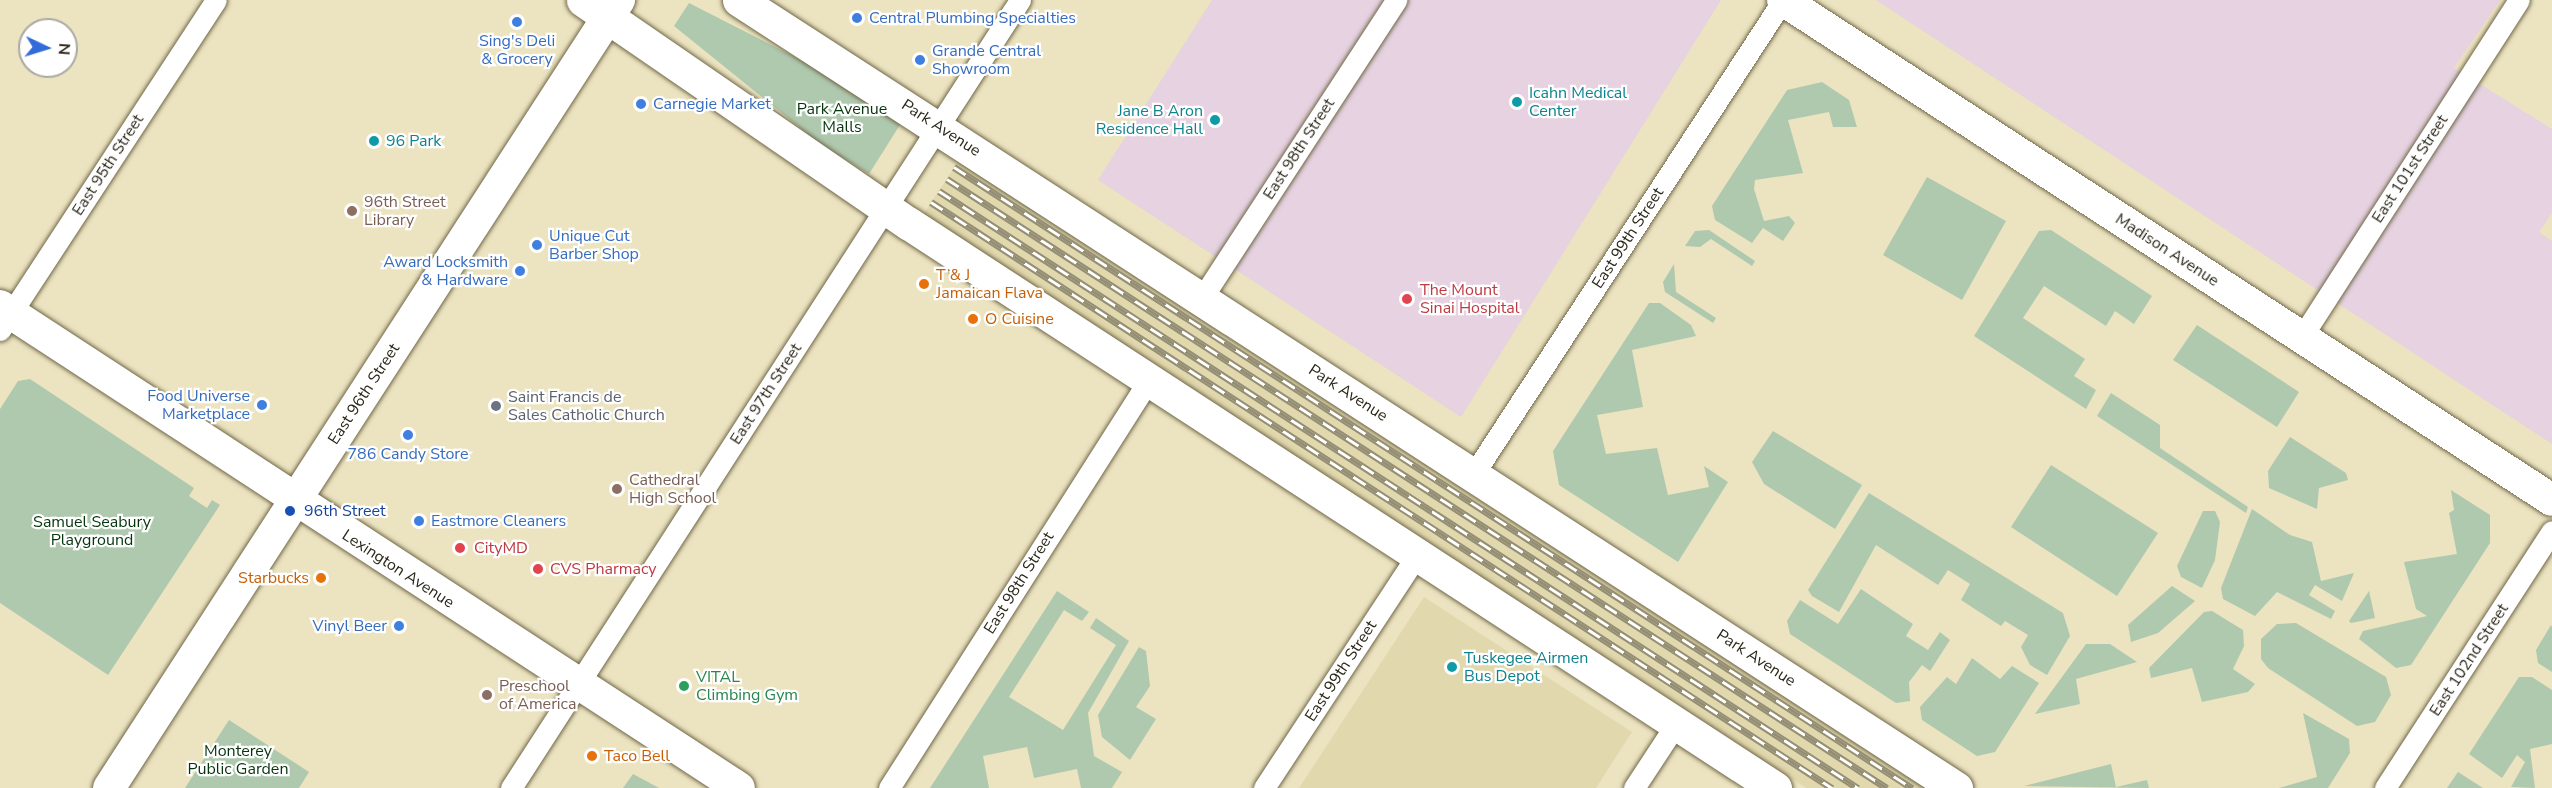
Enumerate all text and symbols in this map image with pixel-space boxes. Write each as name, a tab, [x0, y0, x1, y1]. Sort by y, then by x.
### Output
place label: Central Plumbing Specialties	[869, 8, 1076, 28]
marker: Central Plumbing Specialties	[850, 11, 864, 25]
marker: Sing's Deli & Grocery	[510, 15, 524, 29]
north arrow	[18, 18, 78, 78]
place label: Sing's Deli & Grocery	[479, 31, 555, 69]
place label: Grande Central Showroom	[932, 41, 1041, 79]
text: N	[53, 42, 75, 56]
marker: Grande Central Showroom	[913, 53, 927, 67]
place label: Icahn Medical Center	[1529, 83, 1627, 121]
place label: Carnegie Market	[653, 94, 771, 114]
street label: Park Avenue	[898, 95, 984, 161]
street label: East 98th Street	[1259, 95, 1339, 203]
marker: Icahn Medical Center	[1510, 95, 1524, 109]
marker: Carnegie Market	[634, 97, 648, 111]
park label: Park Avenue Malls	[797, 99, 887, 137]
place label: Jane B Aron Residence Hall	[1096, 101, 1203, 139]
street label: East 95th Street	[68, 111, 148, 219]
street label: East 101st Street	[2368, 111, 2452, 227]
marker: Jane B Aron Residence Hall	[1208, 113, 1222, 127]
place label: 96 Park	[386, 131, 441, 151]
marker: 96 Park	[367, 134, 381, 148]
street label: East 99th Street	[1588, 184, 1668, 292]
place label: 96th Street Library	[364, 192, 446, 230]
marker: 96th Street Library	[345, 204, 359, 218]
street label: Madison Avenue	[2112, 209, 2222, 291]
place label: Unique Cut Barber Shop	[549, 226, 639, 264]
marker: Unique Cut Barber Shop	[530, 238, 544, 252]
place label: Award Locksmith & Hardware	[383, 252, 508, 290]
marker: Award Locksmith & Hardware	[513, 264, 527, 278]
place label: T & J Jamaican Flava	[936, 265, 1043, 303]
marker: T & J Jamaican Flava	[917, 277, 931, 291]
place label: The Mount Sinai Hospital	[1420, 280, 1520, 318]
marker: The Mount Sinai Hospital	[1398, 290, 1416, 308]
place label: O Cuisine	[985, 309, 1054, 329]
marker: O Cuisine	[966, 312, 980, 326]
street label: East 96th Street	[324, 340, 404, 448]
street label: East 97th Street	[726, 340, 806, 448]
street label: Park Avenue	[1305, 360, 1391, 426]
place label: Food Universe Marketplace	[147, 386, 250, 424]
place label: Saint Francis de Sales Catholic Church	[508, 387, 665, 425]
marker: Food Universe Marketplace	[255, 398, 269, 412]
marker: Saint Francis de Sales Catholic Church	[489, 399, 503, 413]
marker: 786 Candy Store	[401, 428, 415, 442]
place label: 786 Candy Store	[347, 444, 469, 464]
place label: Cathedral High School	[629, 470, 716, 508]
marker: Cathedral High School	[610, 482, 624, 496]
place label: 96th Street	[304, 501, 386, 521]
marker: 96th Street	[281, 502, 299, 520]
place label: Eastmore Cleaners	[431, 511, 566, 531]
park label: Samuel Seabury Playground	[33, 512, 151, 550]
marker: Eastmore Cleaners	[412, 514, 426, 528]
street label: Lexington Avenue	[338, 526, 458, 612]
street label: East 98th Street	[980, 528, 1058, 638]
place label: CityMD	[474, 538, 528, 558]
marker: CityMD	[451, 539, 469, 557]
place label: CVS Pharmacy	[550, 559, 657, 579]
marker: CVS Pharmacy	[531, 562, 545, 576]
place label: Starbucks	[238, 568, 309, 588]
marker: Starbucks	[314, 571, 328, 585]
street label: East 102nd Street	[2426, 600, 2512, 720]
place label: Vinyl Beer	[313, 616, 387, 636]
street label: East 99th Street	[1301, 617, 1381, 725]
marker: Vinyl Beer	[392, 619, 406, 633]
street label: Park Avenue	[1713, 625, 1799, 691]
place label: Tuskegee Airmen Bus Depot	[1464, 648, 1588, 686]
marker: Tuskegee Airmen Bus Depot	[1445, 660, 1459, 674]
place label: VITAL Climbing Gym	[696, 667, 798, 705]
place label: Preschool of America	[499, 676, 576, 714]
marker: VITAL Climbing Gym	[677, 679, 691, 693]
marker: Preschool of America	[480, 688, 494, 702]
park label: Monterey Public Garden	[188, 741, 288, 779]
place label: Taco Bell	[604, 746, 670, 766]
marker: Taco Bell	[585, 749, 599, 763]

